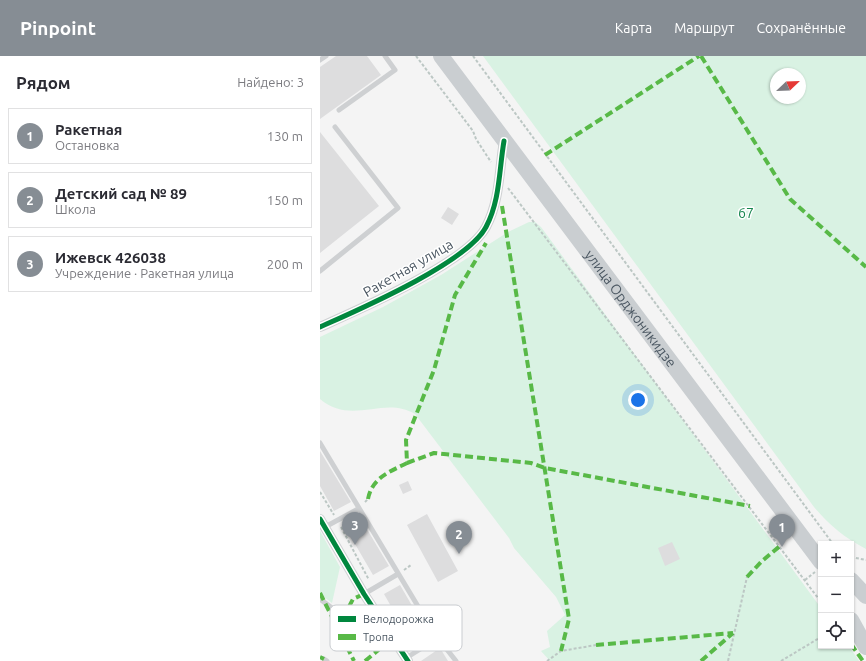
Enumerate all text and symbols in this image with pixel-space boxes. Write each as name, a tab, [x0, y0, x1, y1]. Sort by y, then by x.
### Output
text: Pinpoint	[20, 17, 96, 39]
text: Карта	[615, 20, 652, 36]
text: Маршрут	[674, 20, 735, 36]
text: Сохранённые	[757, 20, 846, 36]
north arrow	[770, 68, 806, 104]
text: Рядом	[16, 73, 71, 92]
text: Найдено: 3	[237, 75, 304, 89]
text: Ракетная	[55, 121, 122, 138]
text: 1	[26, 129, 34, 143]
text: 130 m	[267, 129, 303, 143]
text: Остановка	[55, 138, 120, 152]
text: Детский сад № 89	[55, 185, 187, 202]
text: 2	[26, 193, 34, 207]
text: 150 m	[267, 193, 303, 207]
text: Школа	[55, 202, 96, 216]
park label: 67	[738, 205, 754, 221]
street label: Ракетная улица	[360, 236, 456, 300]
street label: улица Орджоникидзе	[582, 247, 680, 370]
text: Ижевск 426038	[55, 249, 166, 266]
text: 3	[26, 257, 34, 271]
text: 200 m	[267, 257, 303, 271]
text: Учреждение · Ракетная улица	[55, 266, 234, 280]
your location	[628, 390, 648, 410]
pin: 3	[342, 512, 368, 545]
pin: 1	[769, 514, 795, 547]
pin: 2	[446, 521, 472, 554]
map controls	[818, 541, 854, 649]
button: +	[818, 541, 854, 577]
button: −	[818, 577, 854, 613]
legend	[330, 605, 462, 651]
text: Велодорожка	[363, 613, 434, 625]
button: locate	[818, 613, 854, 649]
text: Тропа	[363, 631, 394, 643]

